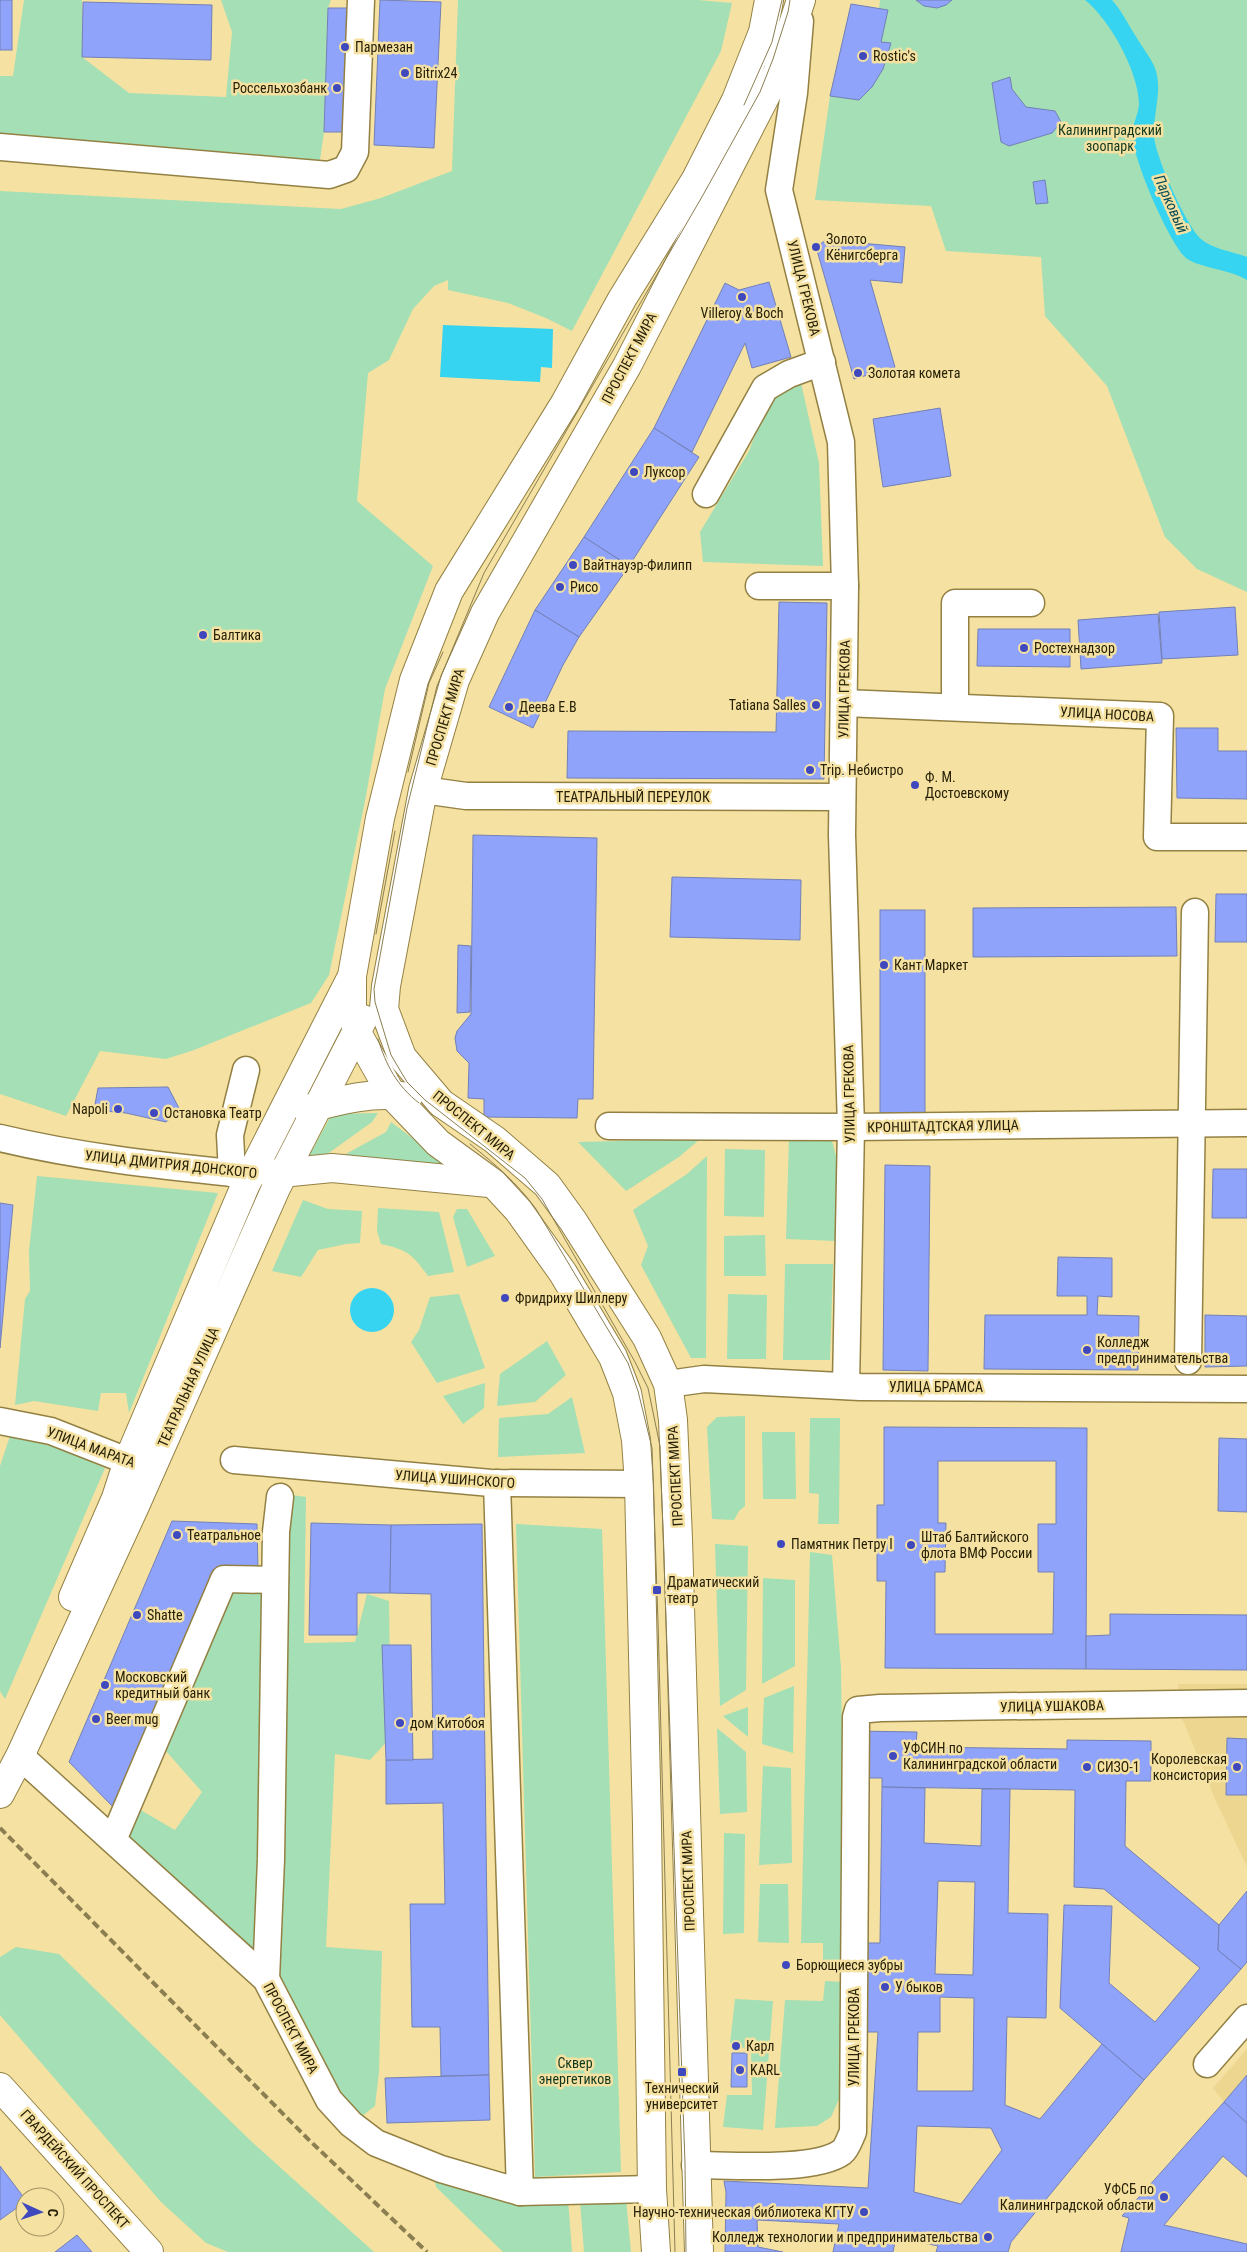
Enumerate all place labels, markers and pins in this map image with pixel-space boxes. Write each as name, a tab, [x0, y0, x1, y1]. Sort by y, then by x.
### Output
place label: Пармезан	[355, 39, 413, 55]
marker: Пармезан	[339, 41, 351, 53]
place label: Rostic's	[873, 48, 916, 64]
marker: Rostic's	[857, 50, 869, 62]
place label: Bitrix24	[415, 65, 458, 81]
marker: Bitrix24	[399, 67, 411, 79]
place label: Россельхозбанк	[232, 80, 327, 96]
marker: Россельхозбанк	[331, 82, 343, 94]
place label: Золото Кёнигсберга	[826, 231, 898, 263]
marker: Золото Кёнигсберга	[810, 241, 822, 253]
marker: Villeroy & Boch	[736, 291, 748, 303]
place label: Villeroy & Boch	[701, 305, 783, 321]
place label: Золотая комета	[868, 365, 960, 381]
marker: Золотая комета	[852, 367, 864, 379]
place label: Луксор	[644, 464, 686, 480]
marker: Луксор	[628, 466, 640, 478]
place label: Вайтнауэр-Филипп	[583, 557, 692, 573]
marker: Вайтнауэр-Филипп	[567, 559, 579, 571]
place label: Рисо	[570, 579, 598, 595]
marker: Рисо	[554, 581, 566, 593]
place label: Балтика	[213, 627, 261, 643]
marker: Балтика	[197, 629, 209, 641]
place label: Ростехнадзор	[1034, 640, 1115, 656]
marker: Ростехнадзор	[1018, 642, 1030, 654]
place label: Tatiana Salles	[729, 697, 806, 713]
place label: Деева Е.В	[519, 699, 577, 715]
marker: Tatiana Salles	[810, 699, 822, 711]
marker: Деева Е.В	[503, 701, 515, 713]
place label: Trip. Небистро	[820, 762, 903, 778]
marker: Trip. Небистро	[804, 764, 816, 776]
place label: Ф. М. Достоевскому	[925, 769, 1009, 801]
marker: Ф. М. Достоевскому	[909, 779, 921, 791]
place label: Кант Маркет	[894, 957, 968, 973]
marker: Кант Маркет	[878, 959, 890, 971]
place label: Napoli	[72, 1101, 108, 1117]
marker: Napoli	[112, 1103, 124, 1115]
place label: Остановка Театр	[164, 1105, 262, 1121]
marker: Остановка Театр	[148, 1107, 160, 1119]
place label: Фридриху Шиллеру	[515, 1290, 627, 1306]
marker: Фридриху Шиллеру	[499, 1292, 511, 1304]
place label: Колледж предпринимательства	[1097, 1334, 1228, 1366]
marker: Колледж предпринимательства	[1081, 1344, 1093, 1356]
place label: Театральное	[187, 1527, 261, 1543]
marker: Театральное	[171, 1529, 183, 1541]
place label: Штаб Балтийского флота ВМФ России	[921, 1529, 1032, 1561]
place label: Памятник Петру I	[791, 1536, 893, 1552]
marker: Памятник Петру I	[775, 1538, 787, 1550]
marker: Штаб Балтийского флота ВМФ России	[905, 1539, 917, 1551]
place label: Драматический театр	[667, 1574, 759, 1606]
marker: Драматический театр	[651, 1584, 663, 1596]
place label: Shatte	[147, 1607, 183, 1623]
marker: Shatte	[131, 1609, 143, 1621]
place label: Московский кредитный банк	[115, 1669, 210, 1701]
marker: Московский кредитный банк	[99, 1679, 111, 1691]
place label: Beer mug	[106, 1711, 158, 1727]
marker: Beer mug	[90, 1713, 102, 1725]
place label: дом Китобоя	[410, 1715, 485, 1731]
marker: дом Китобоя	[394, 1717, 406, 1729]
place label: УФСИН по Калининградской области	[903, 1740, 1057, 1772]
marker: УФСИН по Калининградской области	[887, 1750, 899, 1762]
place label: Королевская консистория	[1151, 1751, 1227, 1783]
place label: СИЗО-1	[1097, 1759, 1140, 1775]
marker: СИЗО-1	[1081, 1761, 1093, 1773]
marker: Королевская консистория	[1231, 1761, 1243, 1773]
place label: Борющиеся зубры	[796, 1957, 903, 1973]
marker: Борющиеся зубры	[780, 1959, 792, 1971]
place label: У быков	[895, 1979, 943, 1995]
marker: У быков	[879, 1981, 891, 1993]
place label: Карл	[746, 2038, 775, 2054]
marker: Карл	[730, 2040, 742, 2052]
place label: KARL	[750, 2062, 780, 2078]
marker: KARL	[734, 2064, 746, 2076]
marker: Технический университет	[676, 2066, 688, 2078]
place label: Технический университет	[645, 2080, 719, 2112]
place label: УФСБ по Калининградской области	[1000, 2181, 1154, 2213]
marker: УФСБ по Калининградской области	[1158, 2191, 1170, 2203]
place label: Научно-техническая библиотека КГТУ	[633, 2204, 854, 2220]
marker: Научно-техническая библиотека КГТУ	[858, 2206, 870, 2218]
place label: Колледж технологии и предпринимательства	[712, 2229, 978, 2245]
marker: Колледж технологии и предпринимательства	[982, 2231, 994, 2243]

